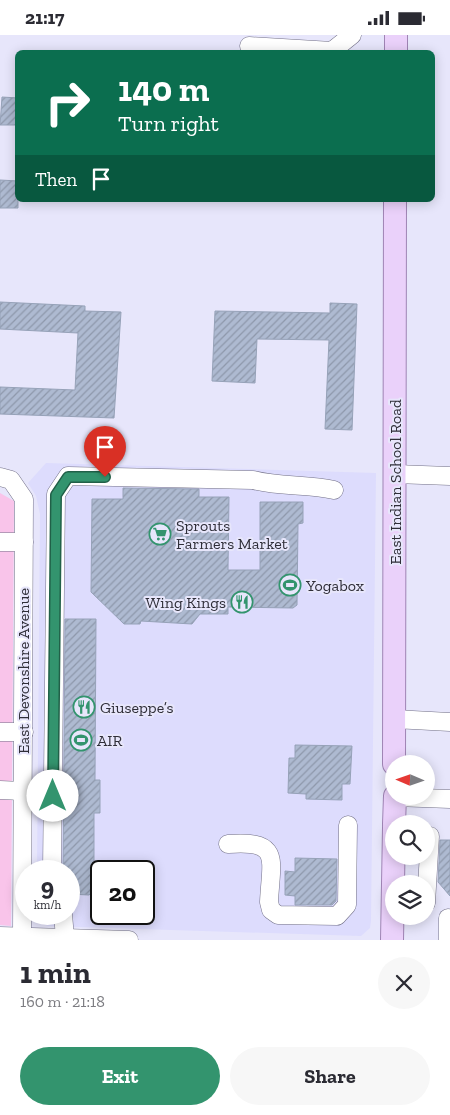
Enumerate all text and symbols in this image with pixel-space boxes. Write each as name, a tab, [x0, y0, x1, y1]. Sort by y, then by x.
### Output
text: 21:17	[25, 6, 64, 29]
text: 140 m	[118, 68, 209, 110]
icon: right	[35, 70, 100, 135]
text: Turn right	[118, 110, 219, 137]
icon: arrive	[87, 165, 115, 193]
text: Then	[35, 168, 77, 191]
street label: East Indian School Road	[386, 399, 405, 565]
pin	[84, 426, 126, 477]
icon: arrive	[91, 433, 119, 461]
place label: Sprouts Farmers Market	[176, 516, 288, 553]
supermarket icon: Sprouts Farmers Market	[148, 522, 172, 546]
sports icon: Yogabox	[278, 573, 302, 597]
place label: Yogabox	[305, 576, 364, 595]
street label: East Devonshire Avenue	[14, 588, 33, 754]
restaurant icon: Wing Kings	[230, 590, 254, 614]
place label: Wing Kings	[146, 593, 226, 612]
restaurant icon: Giuseppe’s	[72, 695, 96, 719]
place label: Giuseppe’s	[100, 698, 174, 717]
sports icon: AIR	[69, 728, 93, 752]
place label: AIR	[97, 731, 123, 750]
north arrow	[385, 755, 435, 805]
map controls	[385, 755, 435, 925]
position arrow	[26, 769, 78, 821]
button: search	[385, 815, 435, 865]
speed limit sign: 20	[90, 860, 155, 925]
text: 9	[41, 871, 54, 901]
button: layers	[385, 875, 435, 925]
text: km/h	[34, 898, 61, 912]
text: 1 min	[20, 955, 91, 991]
button: close	[378, 957, 430, 1009]
text: 160 m · 21:18	[20, 992, 105, 1011]
button: Exit	[20, 1047, 220, 1105]
button: Share	[230, 1047, 430, 1105]

